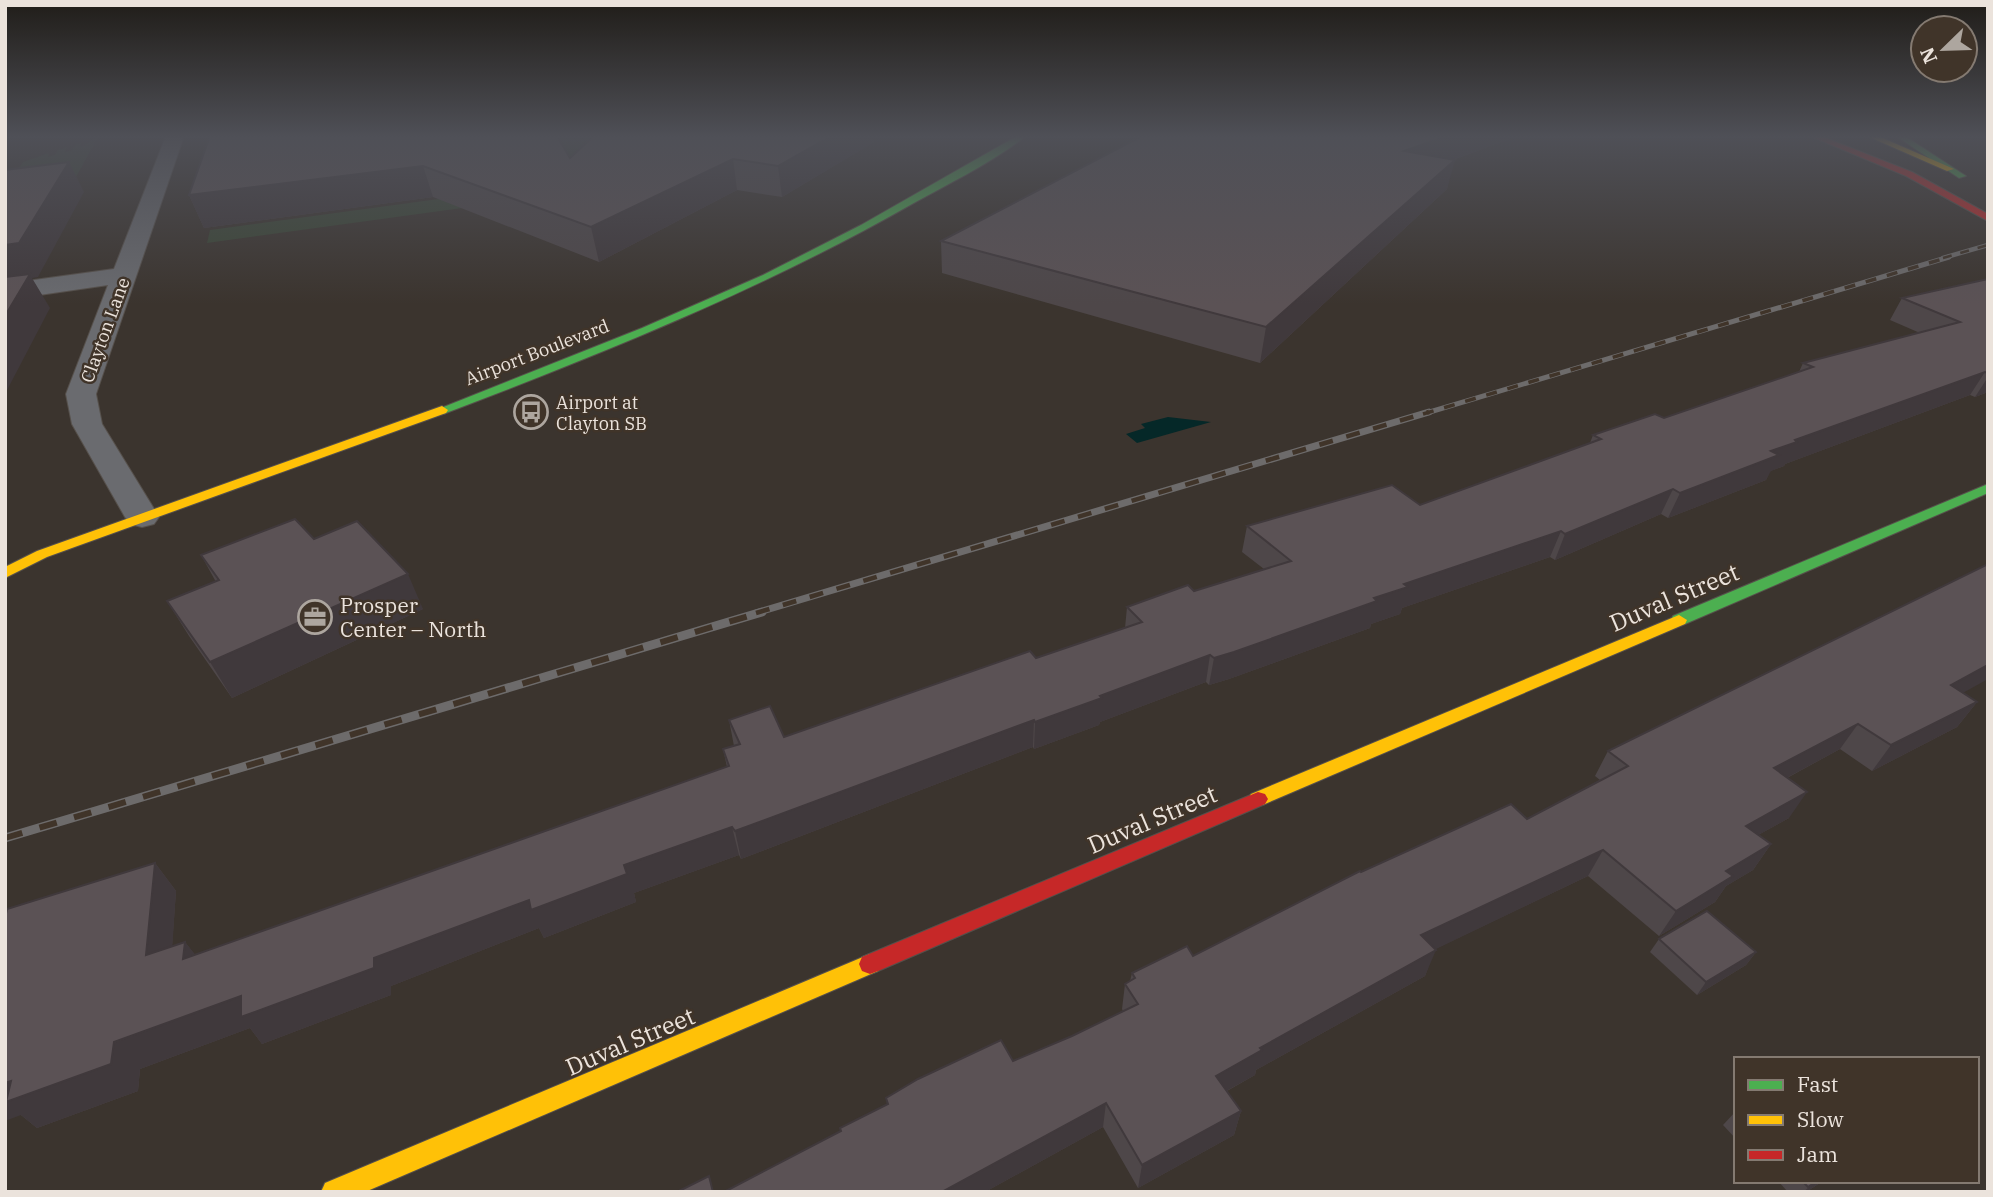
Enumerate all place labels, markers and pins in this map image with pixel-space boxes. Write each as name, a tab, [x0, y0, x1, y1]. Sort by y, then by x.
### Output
place label: Airport at Clayton SB	[556, 391, 647, 435]
bus stop icon: Airport at Clayton SB	[512, 393, 550, 431]
place label: Prosper Center – North	[340, 591, 486, 643]
office icon: Prosper Center – North	[296, 598, 334, 636]

